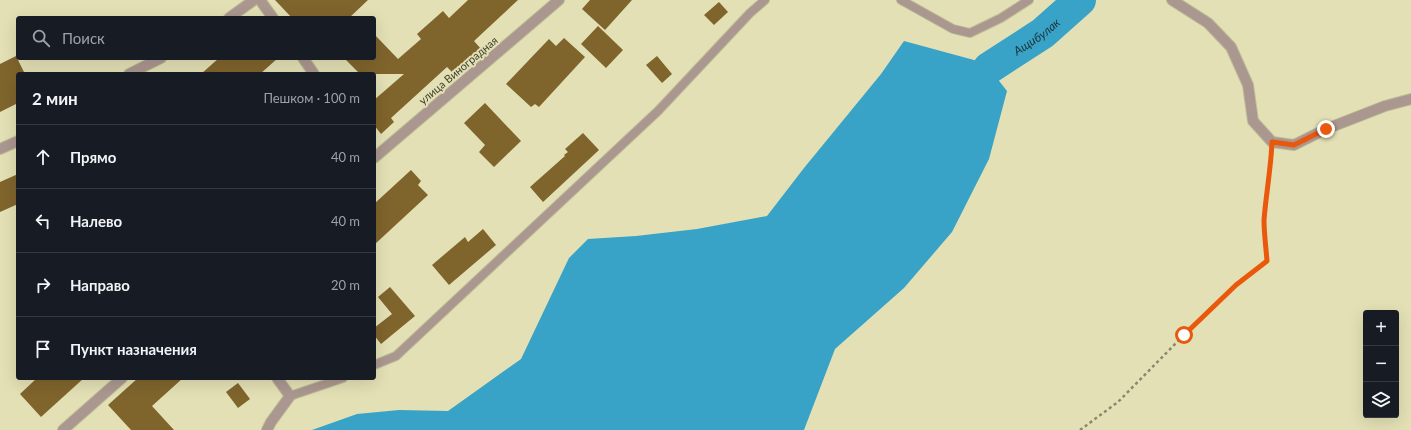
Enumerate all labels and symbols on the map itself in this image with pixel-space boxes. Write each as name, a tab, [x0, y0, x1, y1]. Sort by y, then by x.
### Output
water label: Ащибулак	[1009, 14, 1063, 58]
street label: улица Виноградная	[416, 33, 500, 107]
route end	[1317, 120, 1335, 138]
route start	[1175, 326, 1193, 344]

